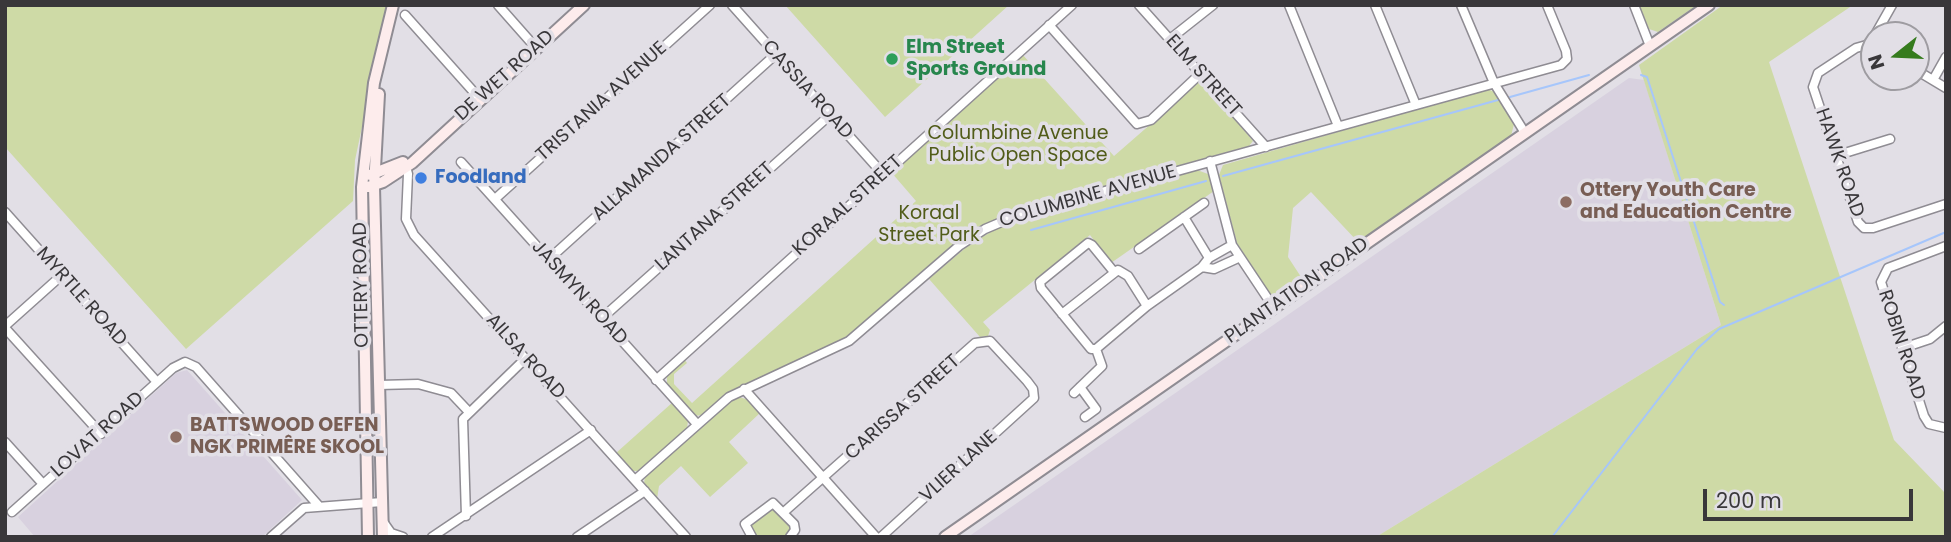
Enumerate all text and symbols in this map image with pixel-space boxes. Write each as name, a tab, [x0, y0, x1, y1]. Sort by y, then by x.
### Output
north arrow	[1860, 21, 1930, 91]
street label: DE WET ROAD	[451, 26, 559, 126]
street label: ELM STREET	[1160, 30, 1246, 122]
street label: CASSIA ROAD	[757, 36, 857, 144]
street label: TRISTANIA AVENUE	[532, 37, 672, 167]
place label: Elm Street Sports Ground	[906, 37, 1046, 81]
marker: Elm Street Sports Ground	[884, 51, 900, 67]
text: N	[1861, 51, 1892, 73]
street label: ALLAMANDA STREET	[588, 90, 736, 226]
street label: HAWK ROAD	[1810, 106, 1868, 220]
park label: Columbine Avenue Public Open Space	[927, 123, 1109, 167]
street label: KORAAL STREET	[789, 151, 907, 261]
street label: LANTANA STREET	[651, 158, 779, 276]
street label: COLUMBINE AVENUE	[997, 161, 1179, 233]
place label: Foodland	[435, 167, 527, 189]
marker: Foodland	[413, 170, 429, 186]
place label: Ottery Youth Care and Education Centre	[1580, 180, 1792, 224]
marker: Ottery Youth Care and Education Centre	[1558, 194, 1574, 210]
park label: Koraal Street Park	[878, 203, 980, 247]
street label: OTTERY ROAD	[350, 222, 374, 348]
street label: PLANTATION ROAD	[1221, 233, 1373, 349]
street label: JASMYN ROAD	[526, 236, 632, 350]
street label: MYRTLE ROAD	[31, 243, 131, 351]
street label: ROBIN ROAD	[1873, 287, 1929, 403]
street label: AILSA ROAD	[481, 309, 569, 405]
street label: CARISSA STREET	[841, 350, 965, 466]
street label: LOVAT ROAD	[47, 387, 149, 483]
place label: BATTSWOOD OEFEN NGK PRIMÊRE SKOOL	[190, 415, 384, 459]
street label: VLIER LANE	[916, 426, 1002, 508]
marker: BATTSWOOD OEFEN NGK PRIMÊRE SKOOL	[168, 429, 184, 445]
scale bar	[1706, 476, 1916, 520]
text: 200 m	[1716, 486, 1782, 515]

